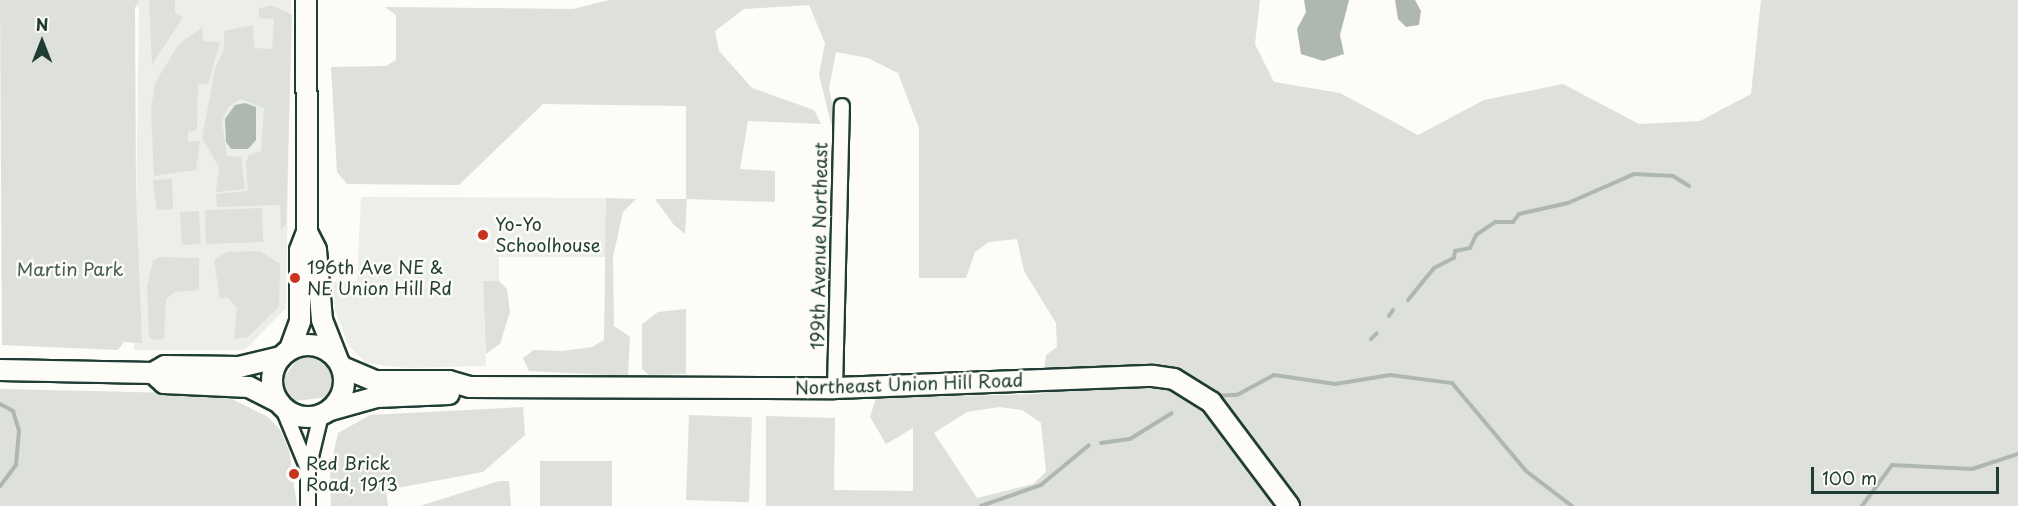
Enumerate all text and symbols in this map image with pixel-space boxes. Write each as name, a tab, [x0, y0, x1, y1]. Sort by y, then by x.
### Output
north arrow	[12, 12, 72, 72]
text: N	[36, 12, 48, 36]
street label: 199th Avenue Northeast	[806, 143, 832, 349]
place label: Yo-Yo Schoolhouse	[495, 214, 601, 256]
marker: Yo-Yo Schoolhouse	[476, 228, 490, 242]
place label: 196th Ave NE & NE Union Hill Rd	[307, 257, 453, 300]
park label: Martin Park	[17, 258, 123, 280]
marker: 196th Ave NE & NE Union Hill Rd	[288, 271, 302, 285]
street label: Northeast Union Hill Road	[795, 369, 1023, 399]
place label: Red Brick Road, 1913	[306, 453, 398, 496]
scale bar	[1814, 455, 2002, 493]
text: 100 m	[1822, 464, 1877, 491]
marker: Red Brick Road, 1913	[287, 467, 301, 481]

